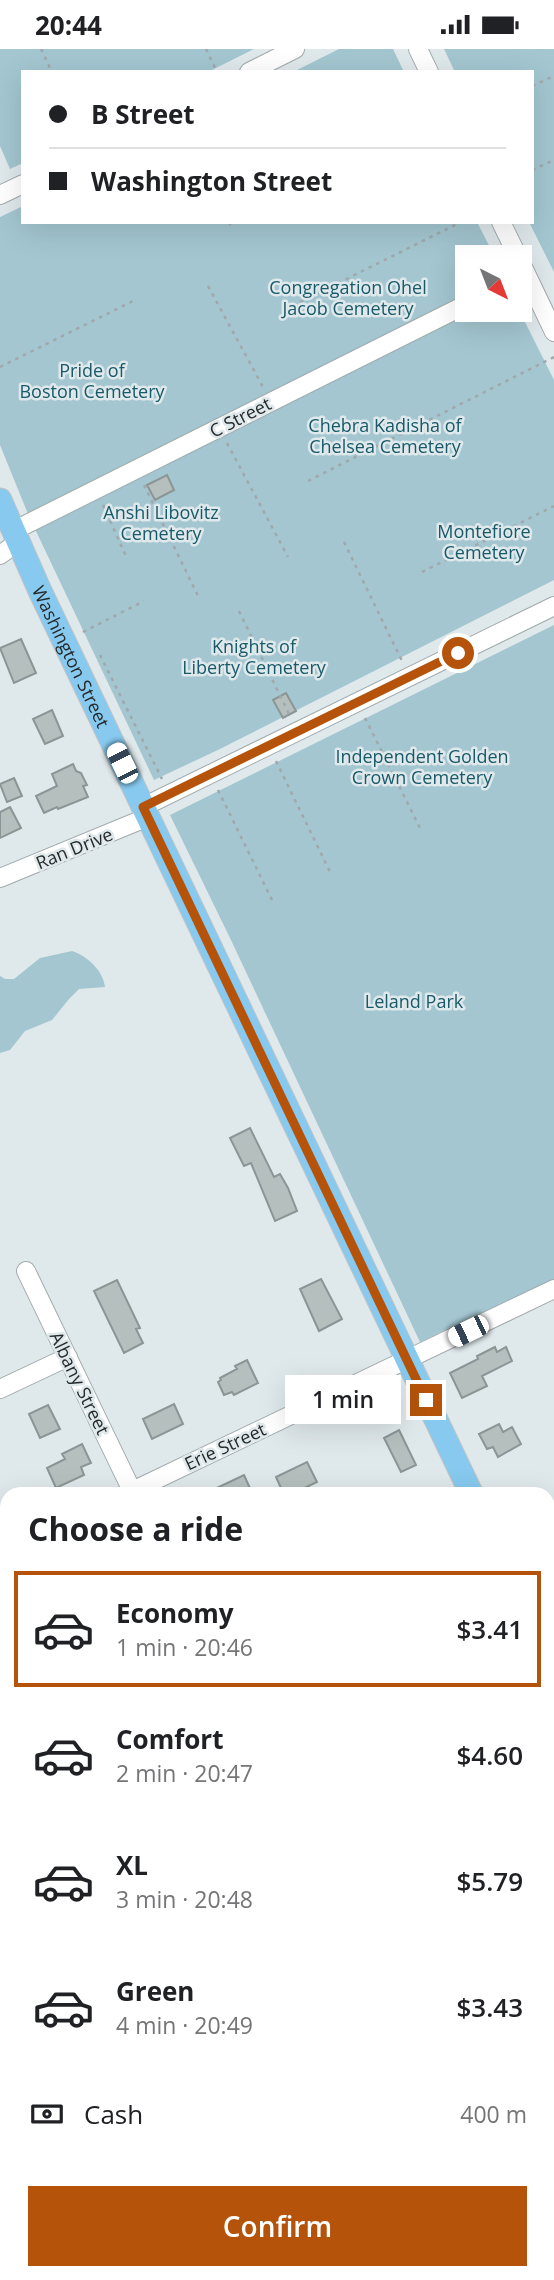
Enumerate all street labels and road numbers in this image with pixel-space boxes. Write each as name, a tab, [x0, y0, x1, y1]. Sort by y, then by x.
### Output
street label: C Street	[205, 391, 275, 443]
street label: Washington Street	[27, 581, 116, 732]
street label: Ran Drive	[32, 822, 116, 874]
street label: Albany Street	[45, 1327, 115, 1439]
street label: Erie Street	[181, 1417, 269, 1475]

